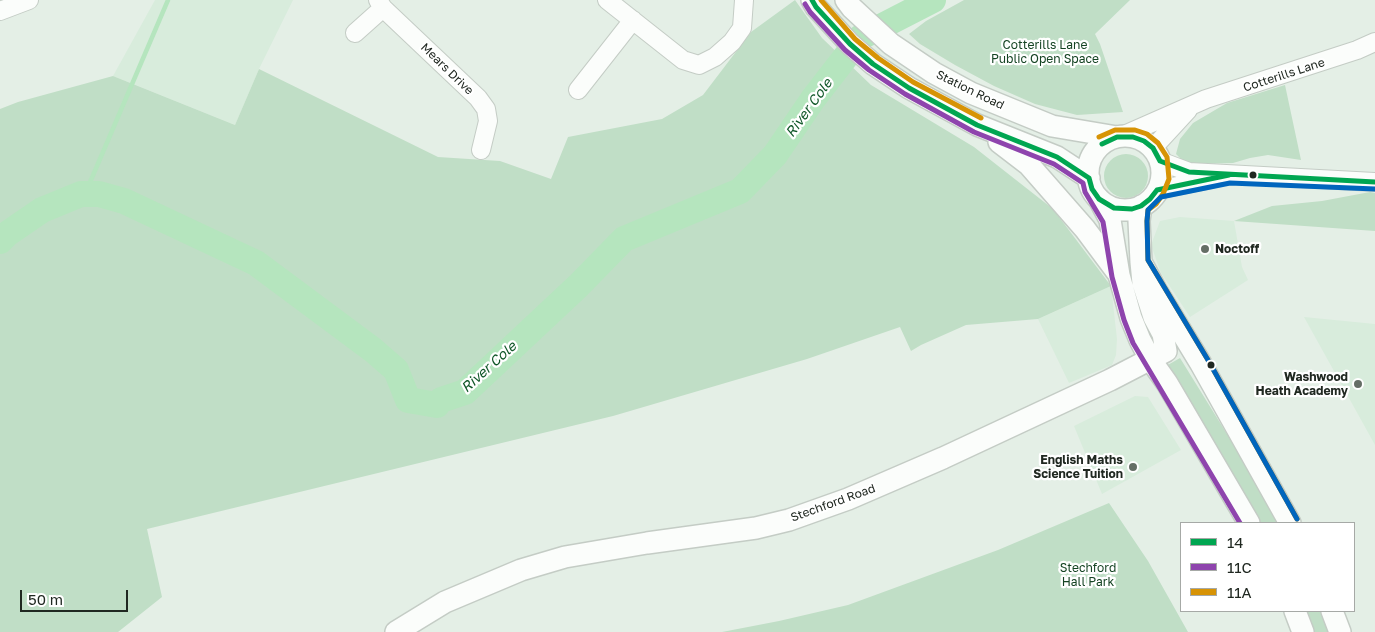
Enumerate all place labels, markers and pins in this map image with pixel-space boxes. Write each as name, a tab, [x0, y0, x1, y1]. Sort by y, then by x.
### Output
unlabelled marker	[1248, 170, 1258, 180]
place label: Noctoff	[1215, 242, 1259, 256]
marker: Noctoff	[1199, 243, 1211, 255]
unlabelled marker	[1206, 360, 1216, 370]
place label: Washwood Heath Academy	[1256, 370, 1348, 398]
marker: Washwood Heath Academy	[1352, 378, 1364, 390]
place label: English Maths Science Tuition	[1033, 453, 1123, 481]
marker: English Maths Science Tuition	[1127, 461, 1139, 473]

